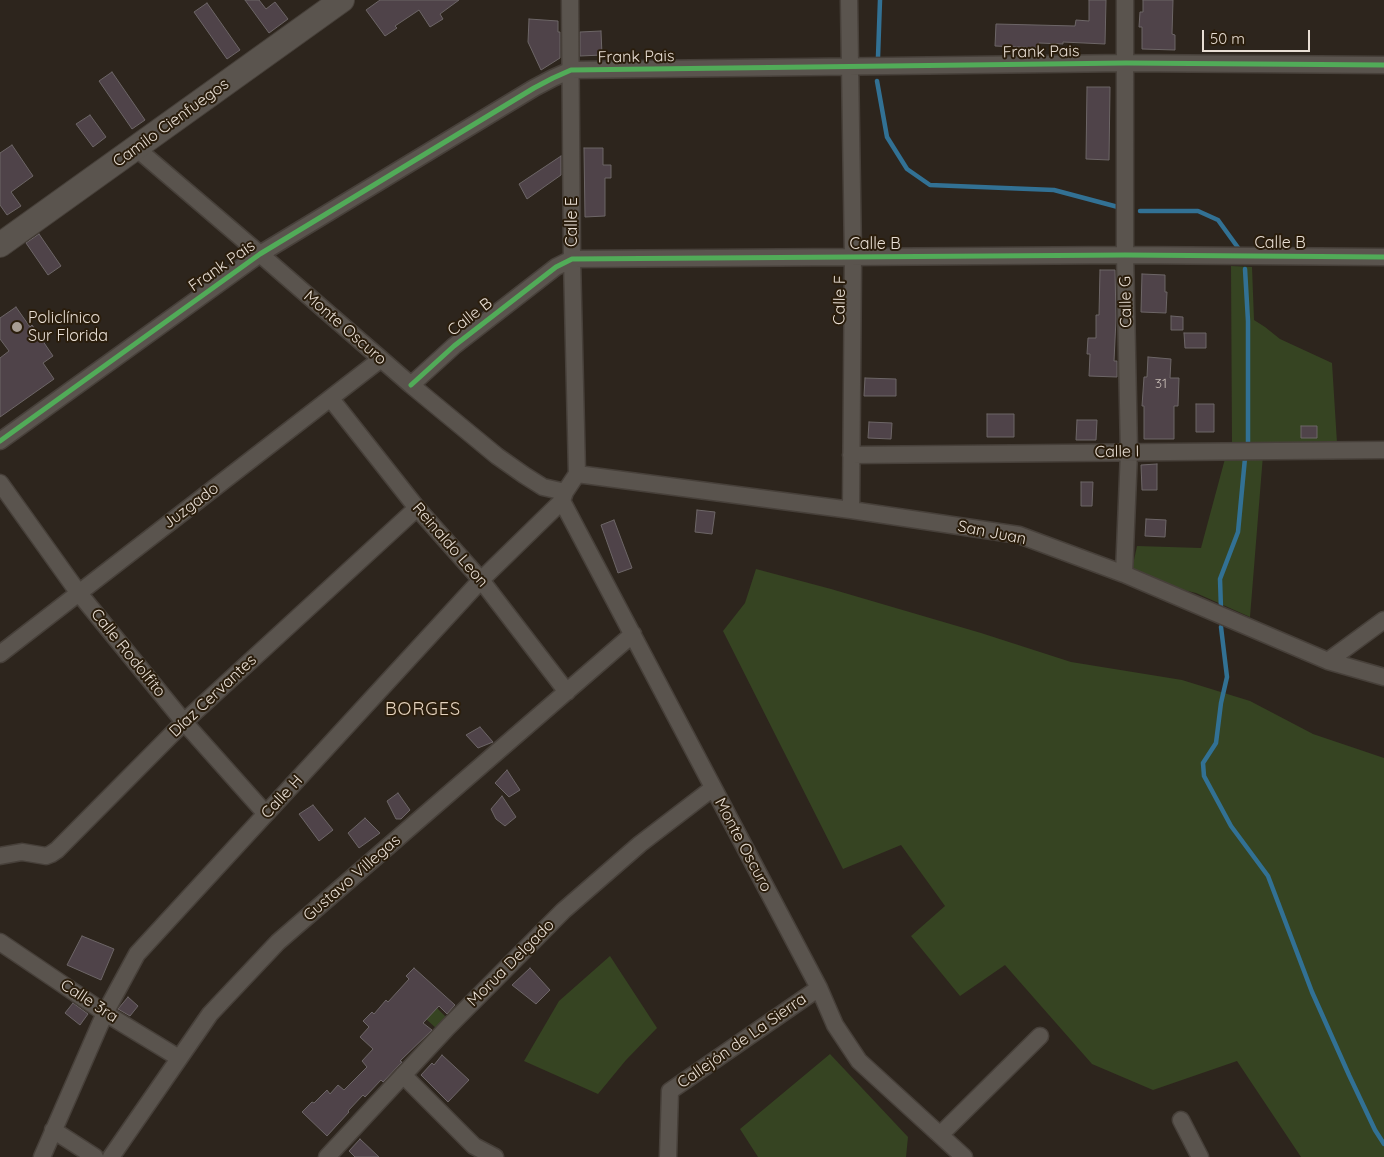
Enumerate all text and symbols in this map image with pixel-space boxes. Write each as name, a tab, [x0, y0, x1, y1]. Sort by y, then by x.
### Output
scale bar	[1204, 20, 1312, 52]
text: 50 m	[1210, 29, 1245, 48]
street label: Frank Pais	[1002, 42, 1080, 62]
street label: Frank Pais	[597, 47, 675, 67]
street label: Camilo Cienfuegos	[109, 75, 233, 171]
street label: Calle E	[562, 197, 582, 247]
street label: Calle B	[1254, 233, 1306, 253]
street label: Calle B	[849, 234, 901, 254]
street label: Frank Pais	[185, 236, 259, 296]
street label: Calle F	[830, 275, 850, 325]
street label: Calle G	[1116, 276, 1136, 328]
street label: Monte Oscuro	[300, 287, 390, 369]
street label: Calle B	[444, 294, 496, 340]
place label: Policlínico Sur Florida	[28, 308, 108, 346]
marker: Policlínico Sur Florida	[10, 320, 24, 334]
house number: 31	[1155, 376, 1167, 392]
street label: Calle I	[1094, 442, 1140, 462]
street label: Juzgado	[159, 479, 223, 533]
street label: Reinaldo Leon	[408, 499, 492, 591]
street label: San Juan	[956, 517, 1028, 549]
street label: Calle Rodolfito	[86, 605, 170, 701]
street label: Díaz Cervantes	[165, 651, 261, 741]
district label: BORGES	[384, 699, 462, 721]
street label: Calle H	[257, 771, 307, 823]
street label: Monte Oscuro	[710, 795, 776, 895]
street label: Gustavo Villegas	[300, 831, 404, 925]
street label: Morua Delgado	[463, 915, 559, 1011]
street label: Calle 3ra	[57, 975, 121, 1027]
street label: Callejón de La Sierra	[674, 989, 810, 1093]

